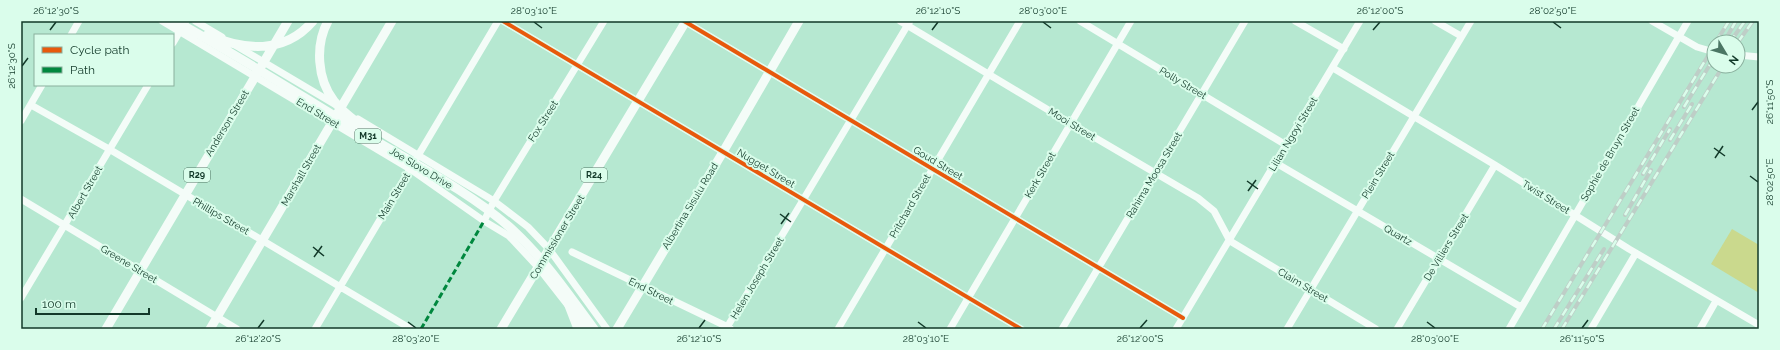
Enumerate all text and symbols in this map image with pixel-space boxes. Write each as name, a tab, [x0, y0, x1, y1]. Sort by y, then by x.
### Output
text: 26°12'30"S	[33, 5, 79, 16]
text: 28°03'10"E	[511, 5, 557, 16]
text: 26°12'10"S	[916, 5, 960, 16]
text: 28°03'00"E	[1019, 5, 1067, 16]
text: 26°12'00"S	[1357, 5, 1403, 16]
text: 28°02'50"E	[1529, 5, 1577, 16]
legend	[34, 34, 174, 86]
north arrow	[1706, 34, 1746, 74]
text: 26°12'30"S	[6, 43, 17, 89]
text: Cycle path	[70, 43, 129, 57]
text: N	[1726, 53, 1741, 67]
text: Path	[70, 63, 95, 77]
street label: Polly Street	[1158, 65, 1209, 102]
text: 26°11'50"S	[1764, 80, 1775, 124]
street label: Anderson Street	[203, 87, 251, 158]
street label: Lilian Ngoyi Street	[1267, 95, 1320, 173]
street label: End Street	[294, 96, 342, 130]
street label: Fox Street	[526, 98, 560, 144]
street label: Sophie de Bruyn Street	[1579, 104, 1642, 203]
street label: Mooi Street	[1046, 106, 1098, 143]
road number: M31	[355, 129, 381, 143]
street label: Rahima Moosa Street	[1124, 130, 1184, 220]
street label: Marshall Street	[279, 142, 323, 208]
street label: Goud Street	[911, 144, 965, 182]
street label: Joe Slovo Drive	[388, 145, 454, 191]
street label: Nugget Street	[735, 146, 797, 190]
street label: Plein Street	[1360, 149, 1397, 201]
street label: Kerk Street	[1022, 150, 1058, 200]
text: 28°02'50"E	[1764, 158, 1775, 206]
street label: Albertina Sisulu Road	[660, 161, 720, 251]
street label: Albert Street	[66, 163, 105, 220]
road number: R29	[184, 168, 210, 182]
road number: R24	[581, 168, 607, 182]
street label: Main Street	[376, 170, 413, 221]
street label: Pritchard Street	[887, 172, 933, 240]
street label: Twist Street	[1520, 178, 1572, 216]
street label: Commissioner Street	[527, 192, 587, 281]
street label: Phillips Street	[191, 195, 252, 237]
street label: De Villiers Street	[1422, 211, 1471, 283]
street label: Quartz	[1382, 223, 1414, 247]
street label: Helen Joseph Street	[728, 235, 786, 321]
street label: Greene Street	[99, 243, 160, 286]
street label: Claim Street	[1276, 266, 1331, 305]
street label: End Street	[627, 275, 676, 307]
scale bar	[36, 290, 149, 316]
text: 100 m	[42, 297, 76, 311]
text: 26°12'20"S	[235, 333, 281, 344]
text: 28°03'20"E	[392, 333, 440, 344]
text: 26°12'10"S	[677, 333, 721, 344]
text: 28°03'10"E	[903, 333, 949, 344]
text: 26°12'00"S	[1117, 333, 1163, 344]
text: 28°03'00"E	[1411, 333, 1459, 344]
text: 26°11'50"S	[1560, 333, 1604, 344]

